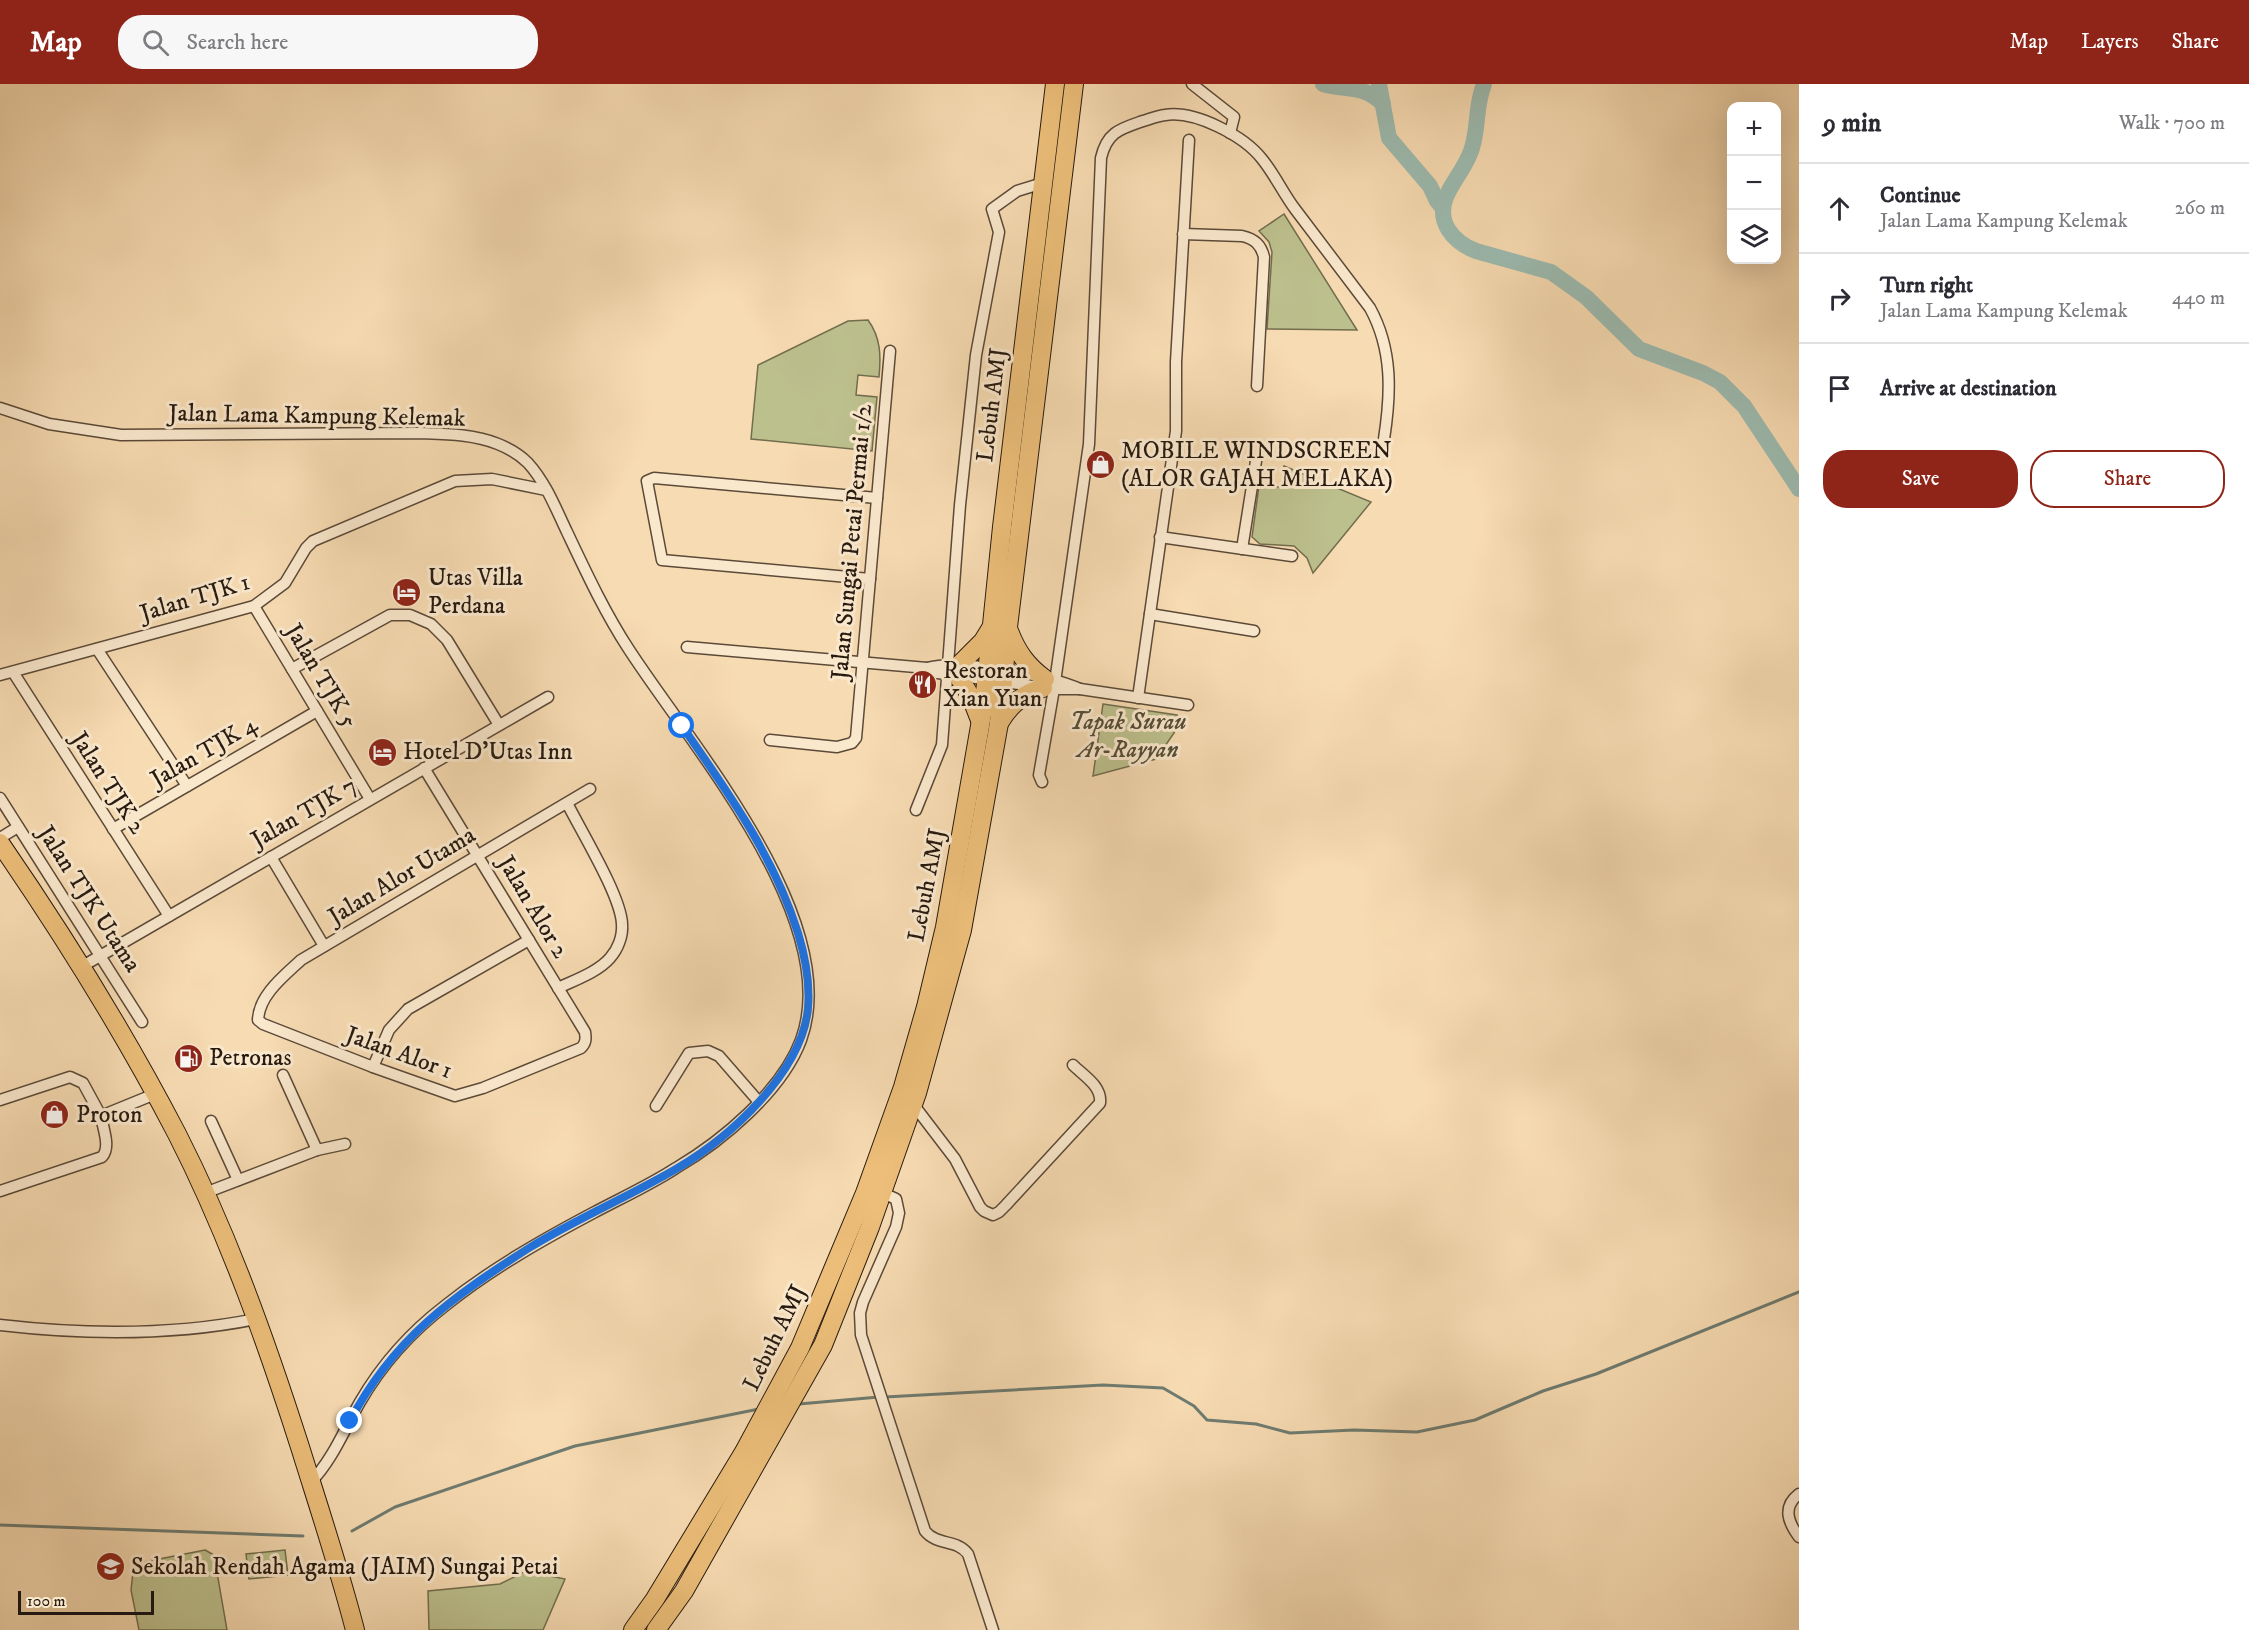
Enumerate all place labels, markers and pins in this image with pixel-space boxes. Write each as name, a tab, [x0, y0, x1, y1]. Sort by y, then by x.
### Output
place label: MOBILE WINDSCREEN (ALOR GAJAH MELAKA)	[1121, 436, 1393, 494]
shop icon: MOBILE WINDSCREEN (ALOR GAJAH MELAKA)	[1084, 449, 1116, 481]
place label: Utas Villa Perdana	[428, 563, 524, 621]
hotel icon: Utas Villa Perdana	[391, 576, 423, 608]
place label: Restoran Xian Yuan	[943, 656, 1043, 714]
restaurant icon: Restoran Xian Yuan	[906, 669, 938, 701]
hotel icon: Hotel D'Utas Inn	[366, 736, 398, 768]
place label: Hotel D'Utas Inn	[403, 737, 573, 767]
fuel station icon: Petronas	[172, 1042, 204, 1074]
place label: Petronas	[209, 1043, 292, 1073]
shop icon: Proton	[39, 1099, 71, 1131]
place label: Proton	[76, 1100, 143, 1130]
school or university icon: Sekolah Rendah Agama (JAIM) Sungai Petai	[94, 1551, 126, 1583]
place label: Sekolah Rendah Agama (JAIM) Sungai Petai	[131, 1552, 558, 1582]

